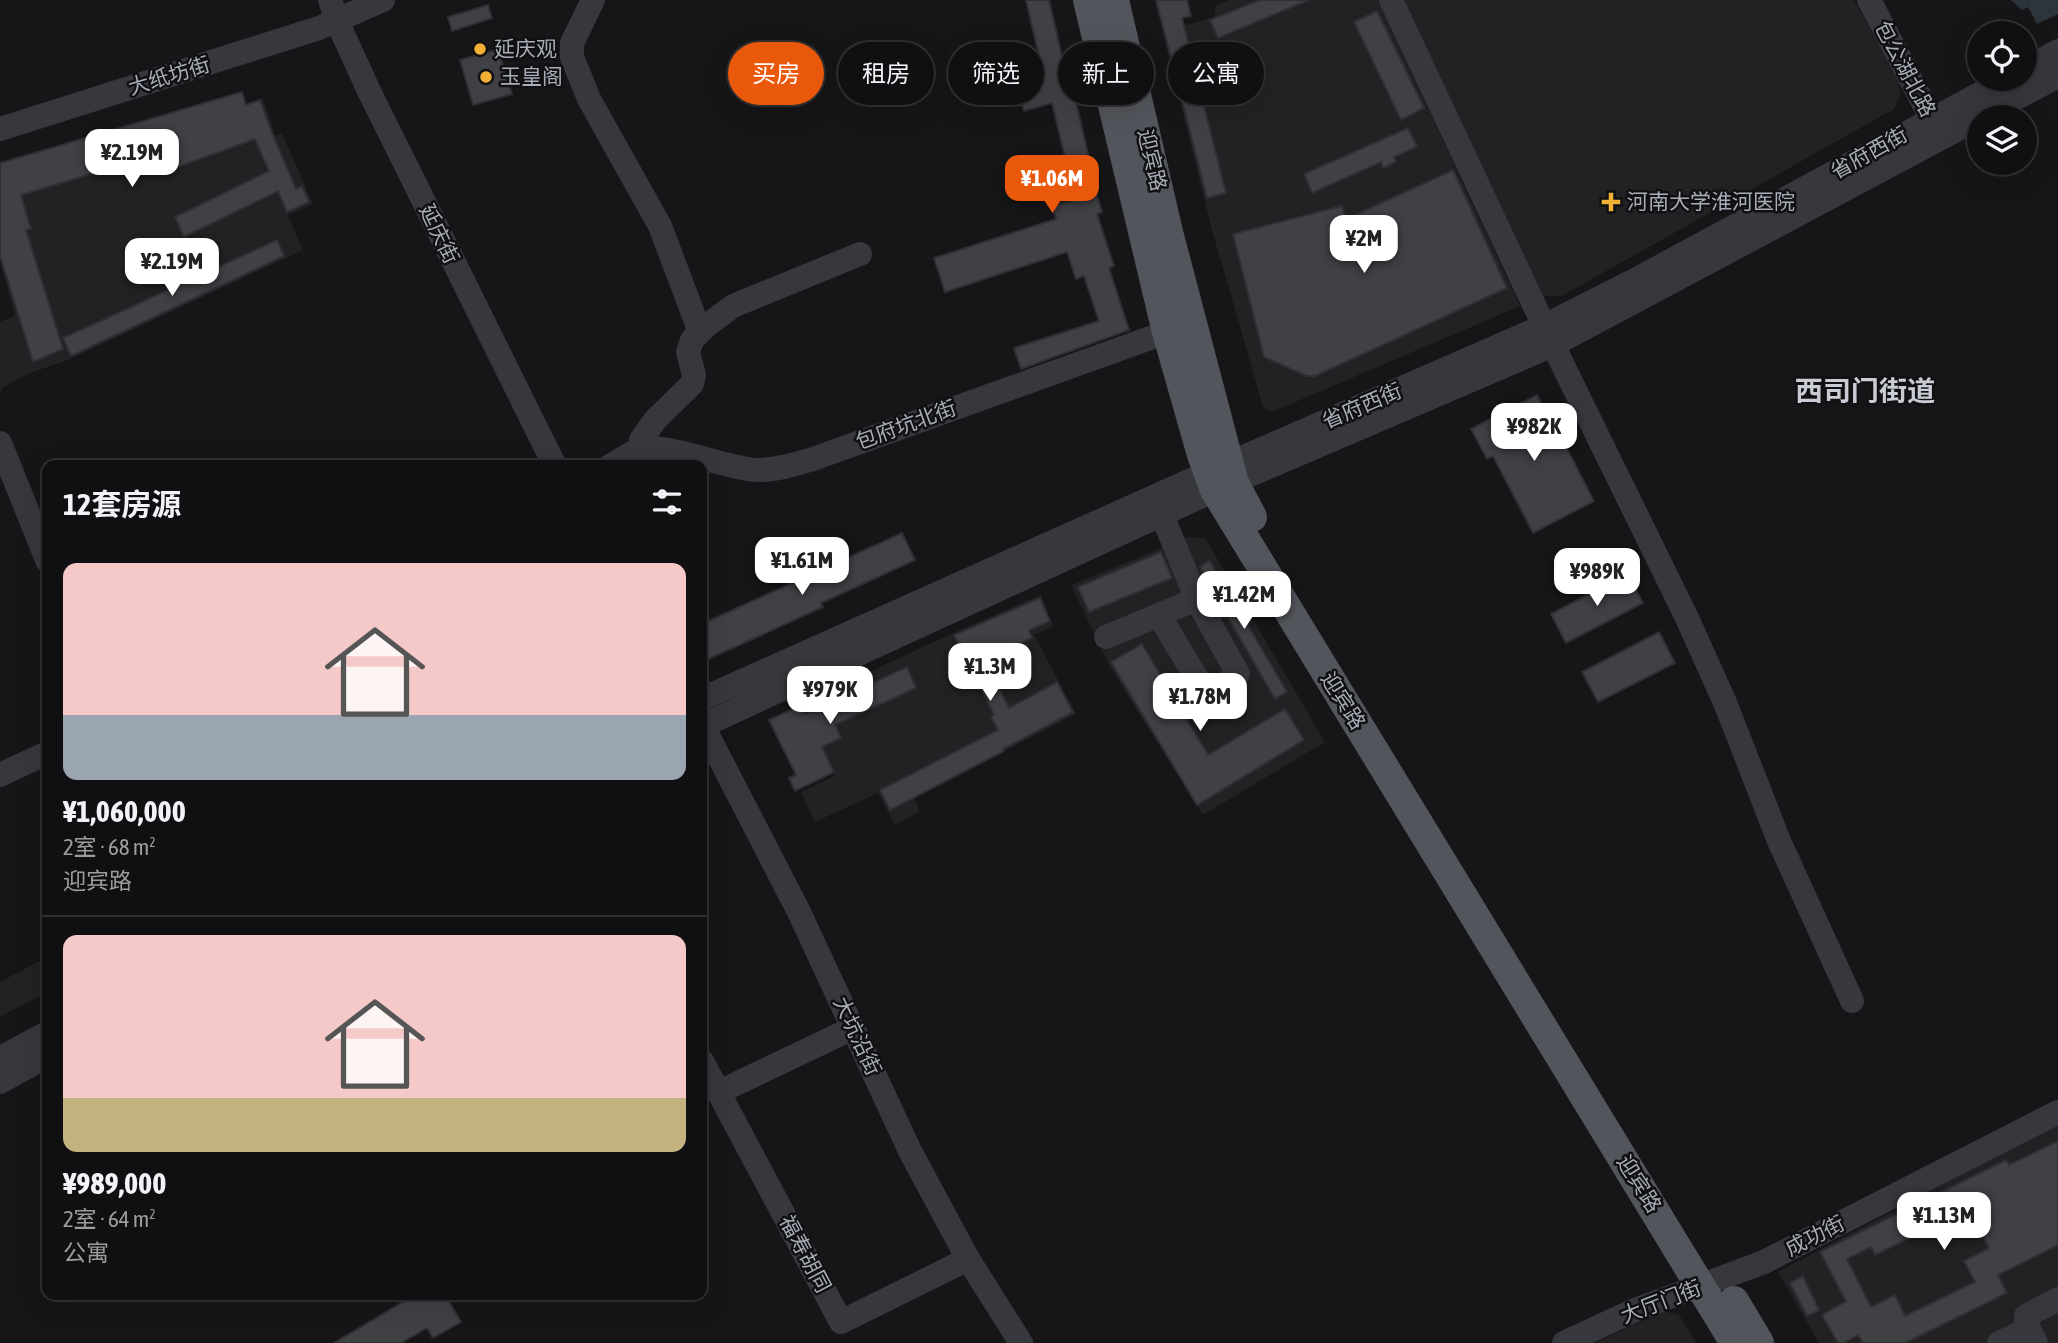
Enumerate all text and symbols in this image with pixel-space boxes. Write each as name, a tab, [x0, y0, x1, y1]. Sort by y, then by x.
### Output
street label: 包公湖北路	[1871, 17, 1941, 121]
map controls	[1967, 21, 2037, 175]
button: locate	[1967, 21, 2037, 91]
place label: 延庆观	[494, 36, 557, 60]
marker: 延庆观	[472, 41, 488, 57]
chip: 买房	[728, 42, 824, 105]
chip: 租房	[838, 42, 934, 105]
chip: 筛选	[948, 42, 1044, 105]
chip: 新上	[1058, 42, 1154, 105]
chip: 公寓	[1168, 42, 1264, 105]
street label: 大纸坊街	[125, 51, 212, 99]
place label: 玉皇阁	[500, 64, 563, 88]
marker: 玉皇阁	[478, 69, 494, 85]
button: layers	[1967, 105, 2037, 175]
street label: 省府西街	[1826, 121, 1911, 183]
street label: 迎宾路	[1134, 126, 1172, 193]
pin: ¥2.19M	[75, 130, 189, 189]
text: ¥2.19M	[101, 139, 163, 165]
pin: ¥1.06M	[995, 156, 1109, 215]
text: ¥1.06M	[1021, 165, 1083, 191]
place label: 河南大学淮河医院	[1627, 189, 1795, 213]
marker: 河南大学淮河医院	[1601, 192, 1621, 212]
street label: 延庆街	[415, 200, 464, 267]
pin: ¥2M	[1330, 216, 1398, 275]
text: ¥2M	[1346, 225, 1382, 251]
pin: ¥2.19M	[115, 238, 229, 298]
text: ¥2.19M	[141, 248, 203, 274]
district label: 西司门街道	[1795, 375, 1935, 407]
street label: 省府西街	[1318, 378, 1405, 433]
street label: 包府坑北街	[852, 395, 959, 453]
pin: ¥982K	[1485, 404, 1583, 463]
text: ¥982K	[1507, 413, 1561, 439]
icon: filters	[648, 483, 686, 521]
text: 12套房源	[63, 487, 181, 521]
pin: ¥1.61M	[745, 538, 859, 597]
text: ¥1.61M	[771, 547, 833, 573]
pin: ¥989K	[1548, 548, 1646, 608]
text: ¥989K	[1570, 558, 1624, 584]
pin: ¥1.42M	[1187, 572, 1301, 631]
text: ¥1.42M	[1213, 581, 1275, 607]
icon: home	[312, 609, 438, 735]
pin: ¥1.3M	[941, 644, 1039, 703]
text: ¥1.3M	[964, 653, 1016, 679]
pin: ¥979K	[781, 666, 879, 726]
street label: 迎宾路	[1317, 667, 1371, 734]
pin: ¥1.78M	[1143, 674, 1257, 733]
text: ¥979K	[803, 676, 857, 702]
text: ¥1.78M	[1169, 683, 1231, 709]
text: ¥1,060,000	[63, 794, 186, 828]
text: 2室 · 68 m²	[63, 834, 156, 860]
text: 迎宾路	[63, 868, 132, 894]
icon: home	[312, 981, 438, 1107]
street label: 大坑沿街	[829, 992, 887, 1079]
street label: 迎宾路	[1613, 1150, 1667, 1217]
text: ¥989,000	[63, 1166, 166, 1200]
pin: ¥1.13M	[1887, 1192, 2001, 1252]
text: ¥1.13M	[1913, 1202, 1975, 1228]
text: 2室 · 64 m²	[63, 1206, 156, 1232]
street label: 成功街	[1781, 1210, 1848, 1260]
street label: 福寿胡同	[776, 1211, 836, 1296]
text: 公寓	[63, 1240, 109, 1266]
street label: 大厅门街	[1617, 1275, 1704, 1327]

